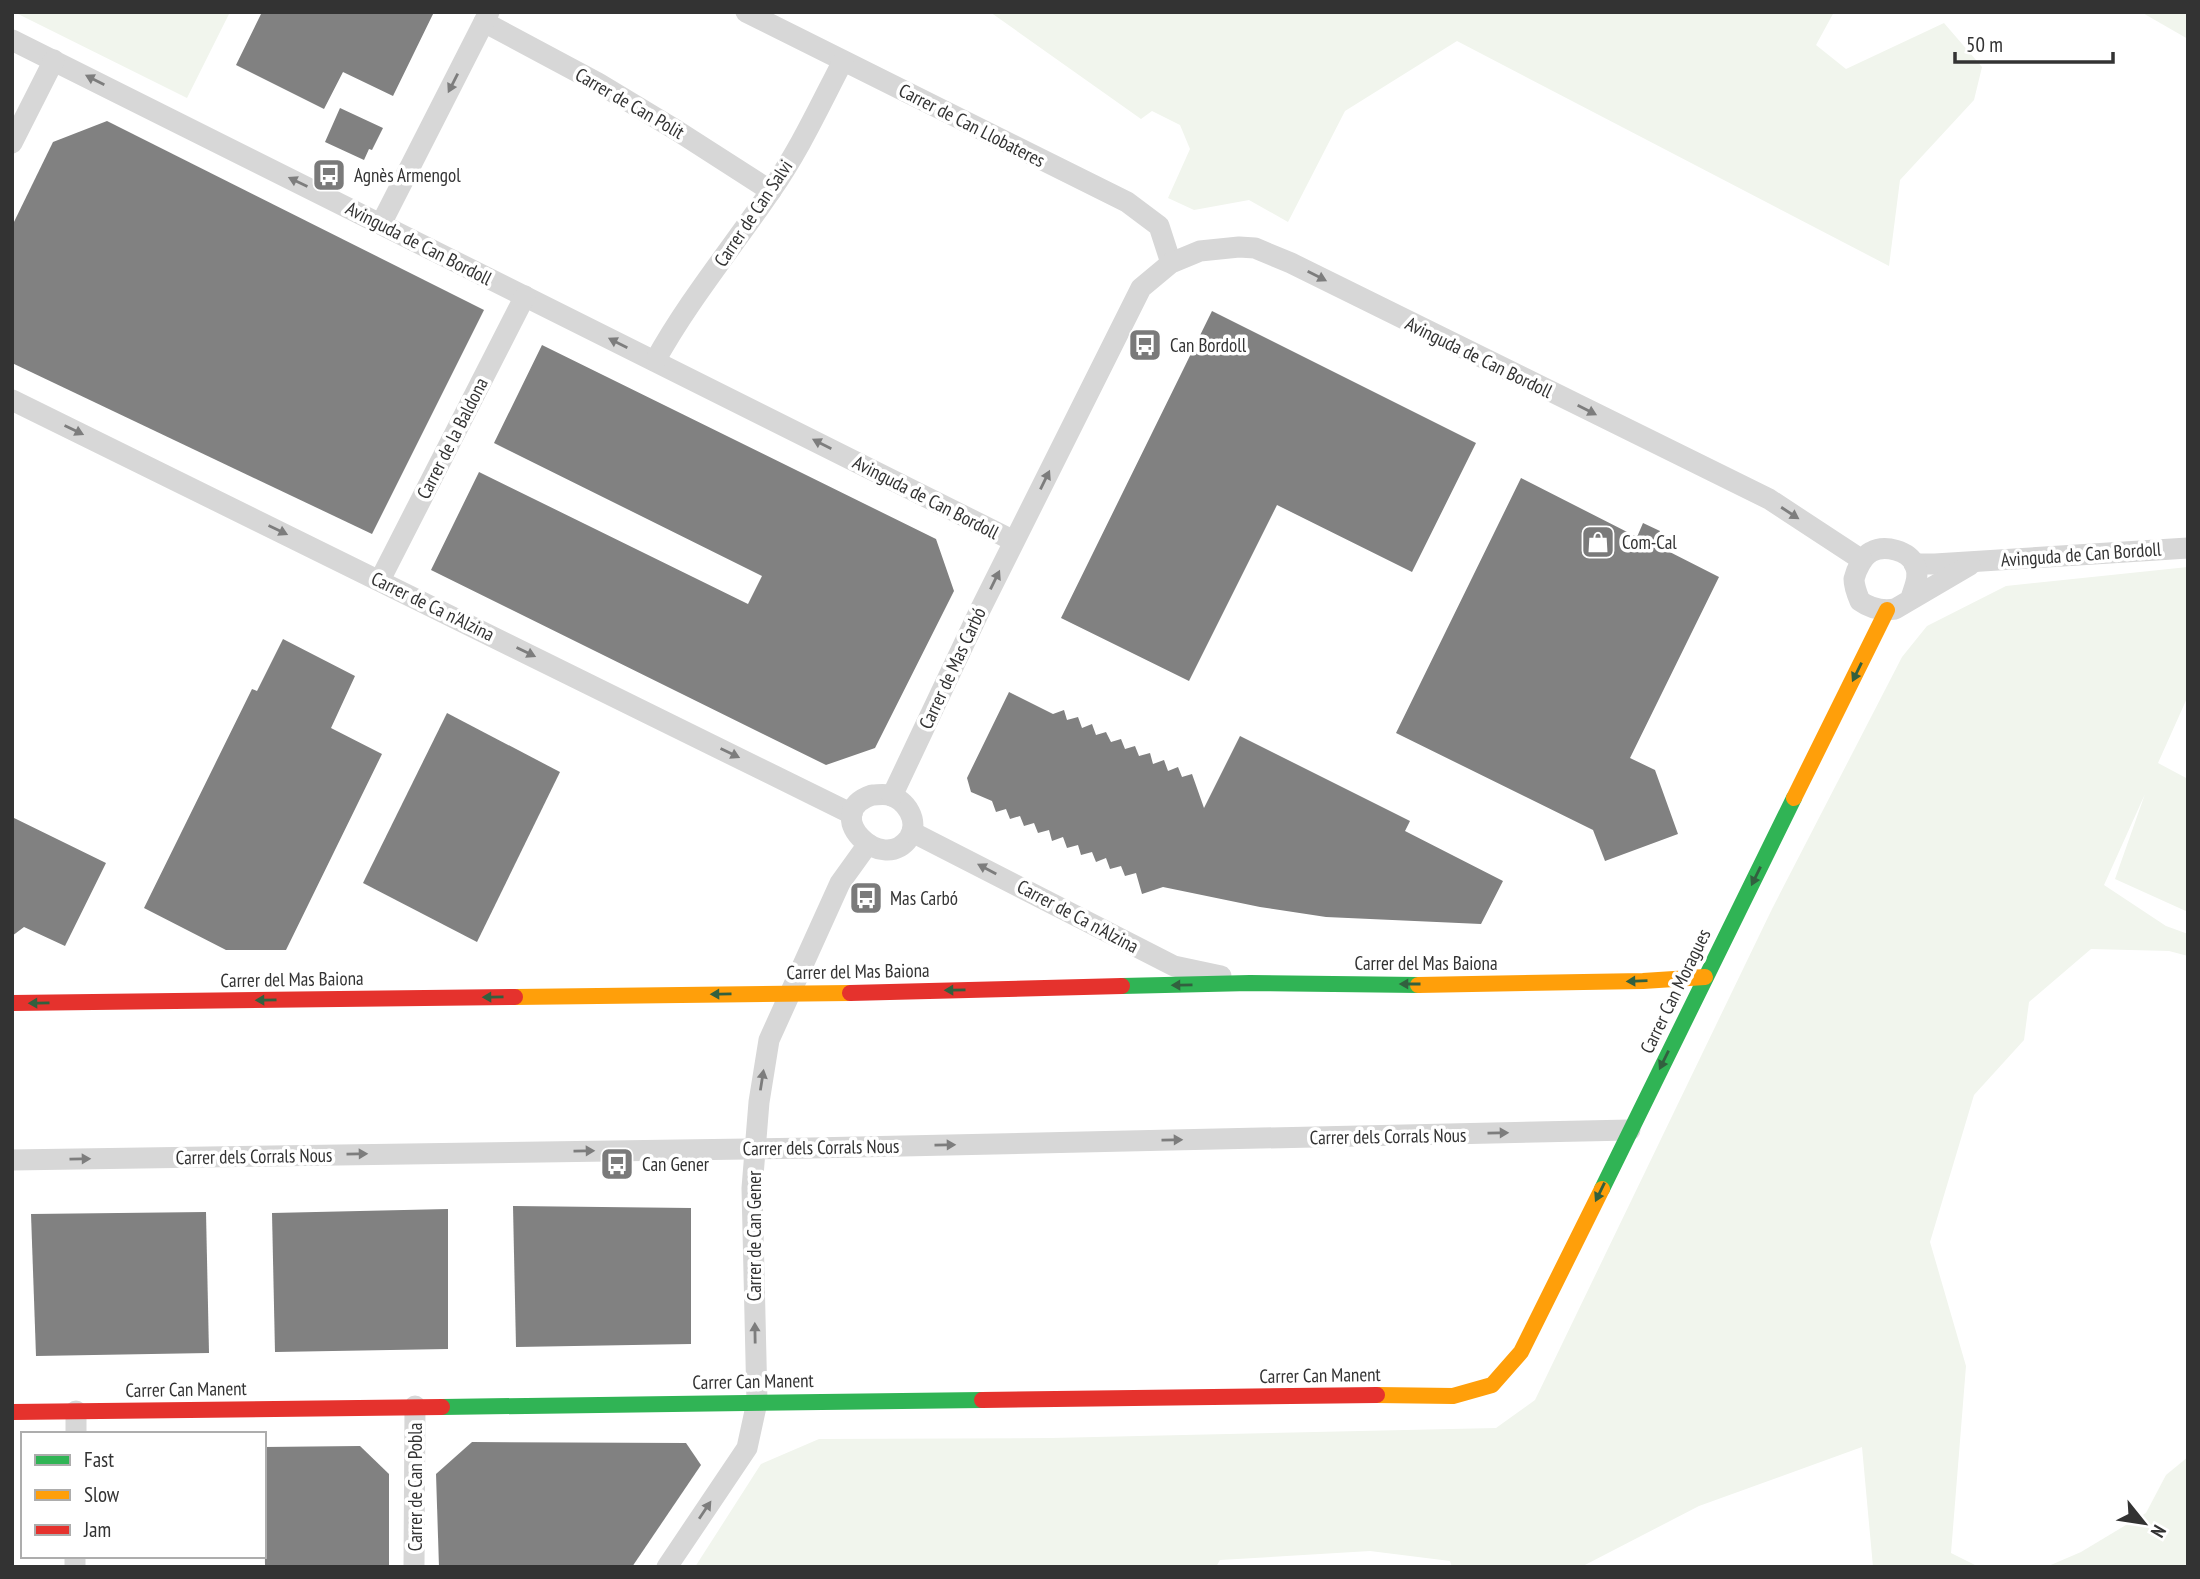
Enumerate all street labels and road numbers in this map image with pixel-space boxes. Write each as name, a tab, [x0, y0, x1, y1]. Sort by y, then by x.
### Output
street label: Carrer de Can Polit	[571, 62, 690, 144]
street label: Carrer de Can Llobateres	[895, 78, 1049, 172]
street label: Carrer de Can Salvi	[708, 155, 798, 271]
street label: Avinguda de Can Bordoll	[342, 196, 497, 290]
street label: Avinguda de Can Bordoll	[1402, 311, 1557, 403]
street label: Carrer de la Baldona	[411, 373, 493, 503]
street label: Avinguda de Can Bordoll	[849, 450, 1004, 544]
street label: Avinguda de Can Bordoll	[2000, 536, 2163, 572]
street label: Carrer de Ca n'Alzina	[368, 566, 498, 646]
street label: Carrer de Mas Carbó	[913, 603, 991, 733]
street label: Carrer de Ca n'Alzina	[1013, 874, 1143, 958]
street label: Carrer Can Moragues	[1634, 925, 1716, 1057]
street label: Carrer del Mas Baiona	[1354, 951, 1498, 975]
street label: Carrer del Mas Baiona	[786, 958, 930, 984]
street label: Carrer del Mas Baiona	[220, 966, 364, 992]
street label: Carrer dels Corrals Nous	[1309, 1123, 1467, 1149]
street label: Carrer dels Corrals Nous	[742, 1134, 900, 1160]
street label: Carrer dels Corrals Nous	[175, 1143, 333, 1169]
street label: Carrer de Can Gener	[742, 1170, 766, 1301]
street label: Carrer Can Manent	[1259, 1362, 1382, 1388]
street label: Carrer Can Manent	[692, 1368, 815, 1394]
street label: Carrer Can Manent	[125, 1376, 248, 1402]
street label: Carrer de Can Pobla	[403, 1423, 427, 1551]

